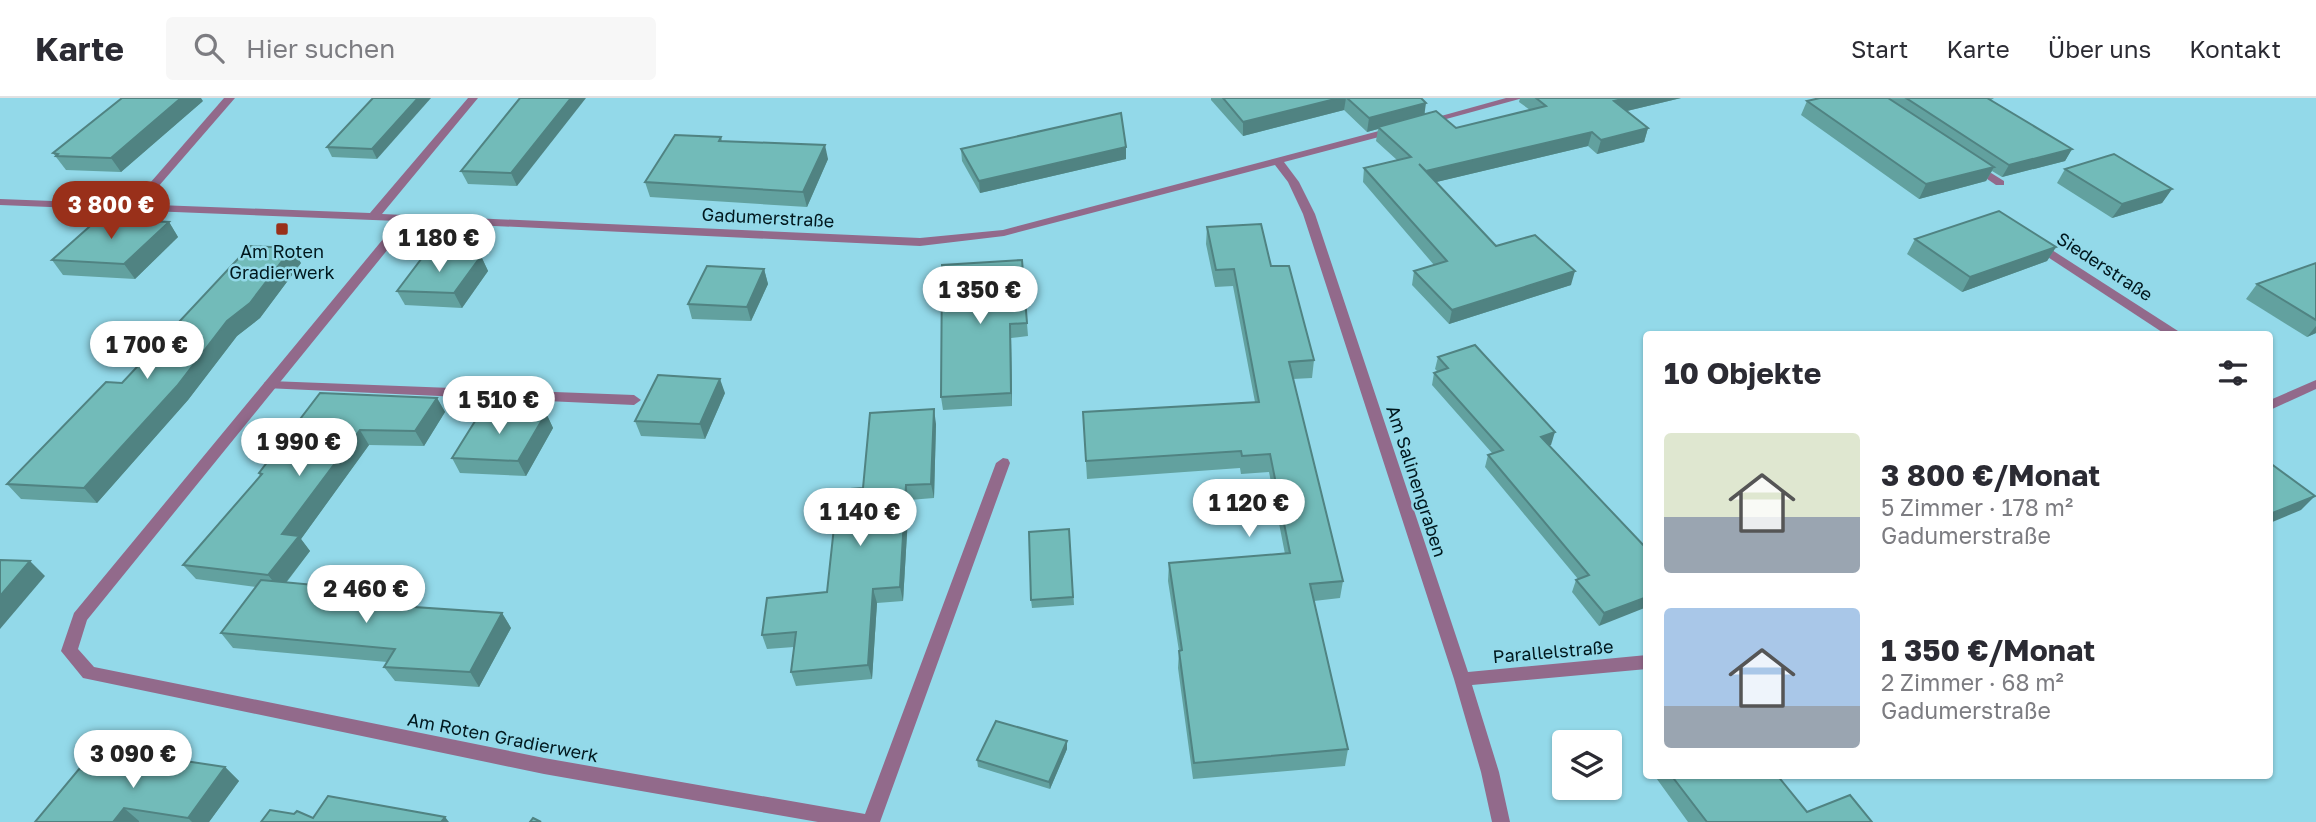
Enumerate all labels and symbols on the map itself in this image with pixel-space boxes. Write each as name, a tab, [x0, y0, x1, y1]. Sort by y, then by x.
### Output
pin: 3 800 €	[46, 181, 176, 241]
street label: Gadumerstraße	[701, 203, 835, 231]
pin: 1 180 €	[374, 214, 504, 274]
marker: Am Roten Gradierwerk	[274, 221, 290, 237]
street label: Siederstraße	[2053, 227, 2157, 305]
place label: Am Roten Gradierwerk	[229, 240, 335, 283]
pin: 1 350 €	[915, 266, 1045, 326]
pin: 1 700 €	[82, 322, 212, 381]
pin: 1 510 €	[434, 376, 564, 436]
street label: Am Salinengraben	[1382, 402, 1452, 560]
pin: 1 990 €	[234, 418, 364, 478]
pin: 1 120 €	[1184, 480, 1314, 539]
pin: 1 140 €	[795, 489, 925, 548]
pin: 2 460 €	[301, 566, 431, 625]
street label: Parallelstraße	[1492, 635, 1614, 667]
street label: Am Roten Gradierwerk	[406, 708, 600, 766]
pin: 3 090 €	[68, 730, 198, 790]

